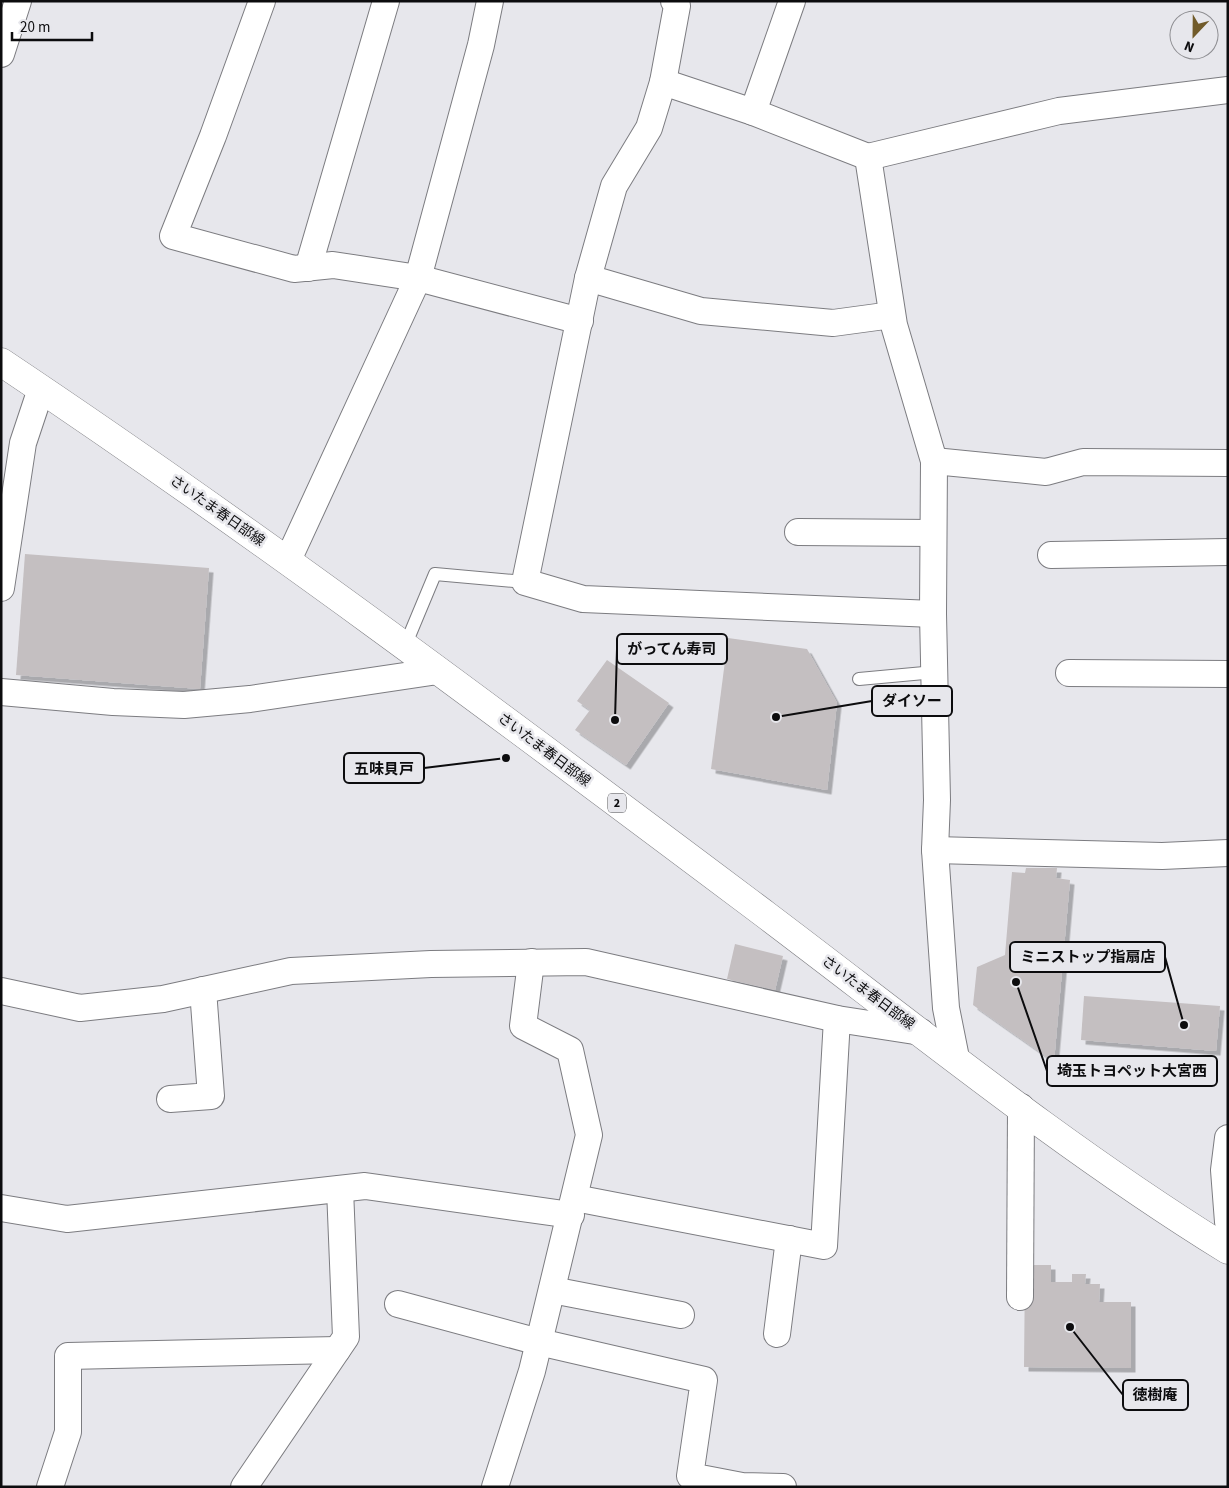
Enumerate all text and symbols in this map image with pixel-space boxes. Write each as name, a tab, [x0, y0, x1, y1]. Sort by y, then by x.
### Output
scale bar	[12, 10, 92, 42]
north arrow	[1169, 10, 1219, 60]
text: 20 m	[20, 17, 50, 38]
text: N	[1181, 35, 1198, 57]
street label: さいたま春日部線	[166, 471, 268, 551]
callout: がってん寿司	[617, 634, 727, 664]
text: がってん寿司	[627, 639, 717, 660]
callout: ダイソー	[872, 686, 952, 716]
text: ダイソー	[882, 691, 942, 712]
street label: さいたま春日部線	[493, 708, 595, 792]
callout: 五味貝戸	[344, 753, 424, 783]
text: 五味貝戸	[354, 759, 414, 780]
road number: 2	[608, 794, 626, 812]
callout: ミニストップ指扇店	[1010, 942, 1165, 972]
text: ミニストップ指扇店	[1020, 947, 1156, 968]
street label: さいたま春日部線	[817, 951, 919, 1035]
callout: 埼玉トヨペット大宮西	[1047, 1056, 1217, 1086]
text: 埼玉トヨペット大宮西	[1057, 1061, 1207, 1082]
callout: 徳樹庵	[1123, 1380, 1188, 1410]
text: 徳樹庵	[1132, 1385, 1178, 1406]

